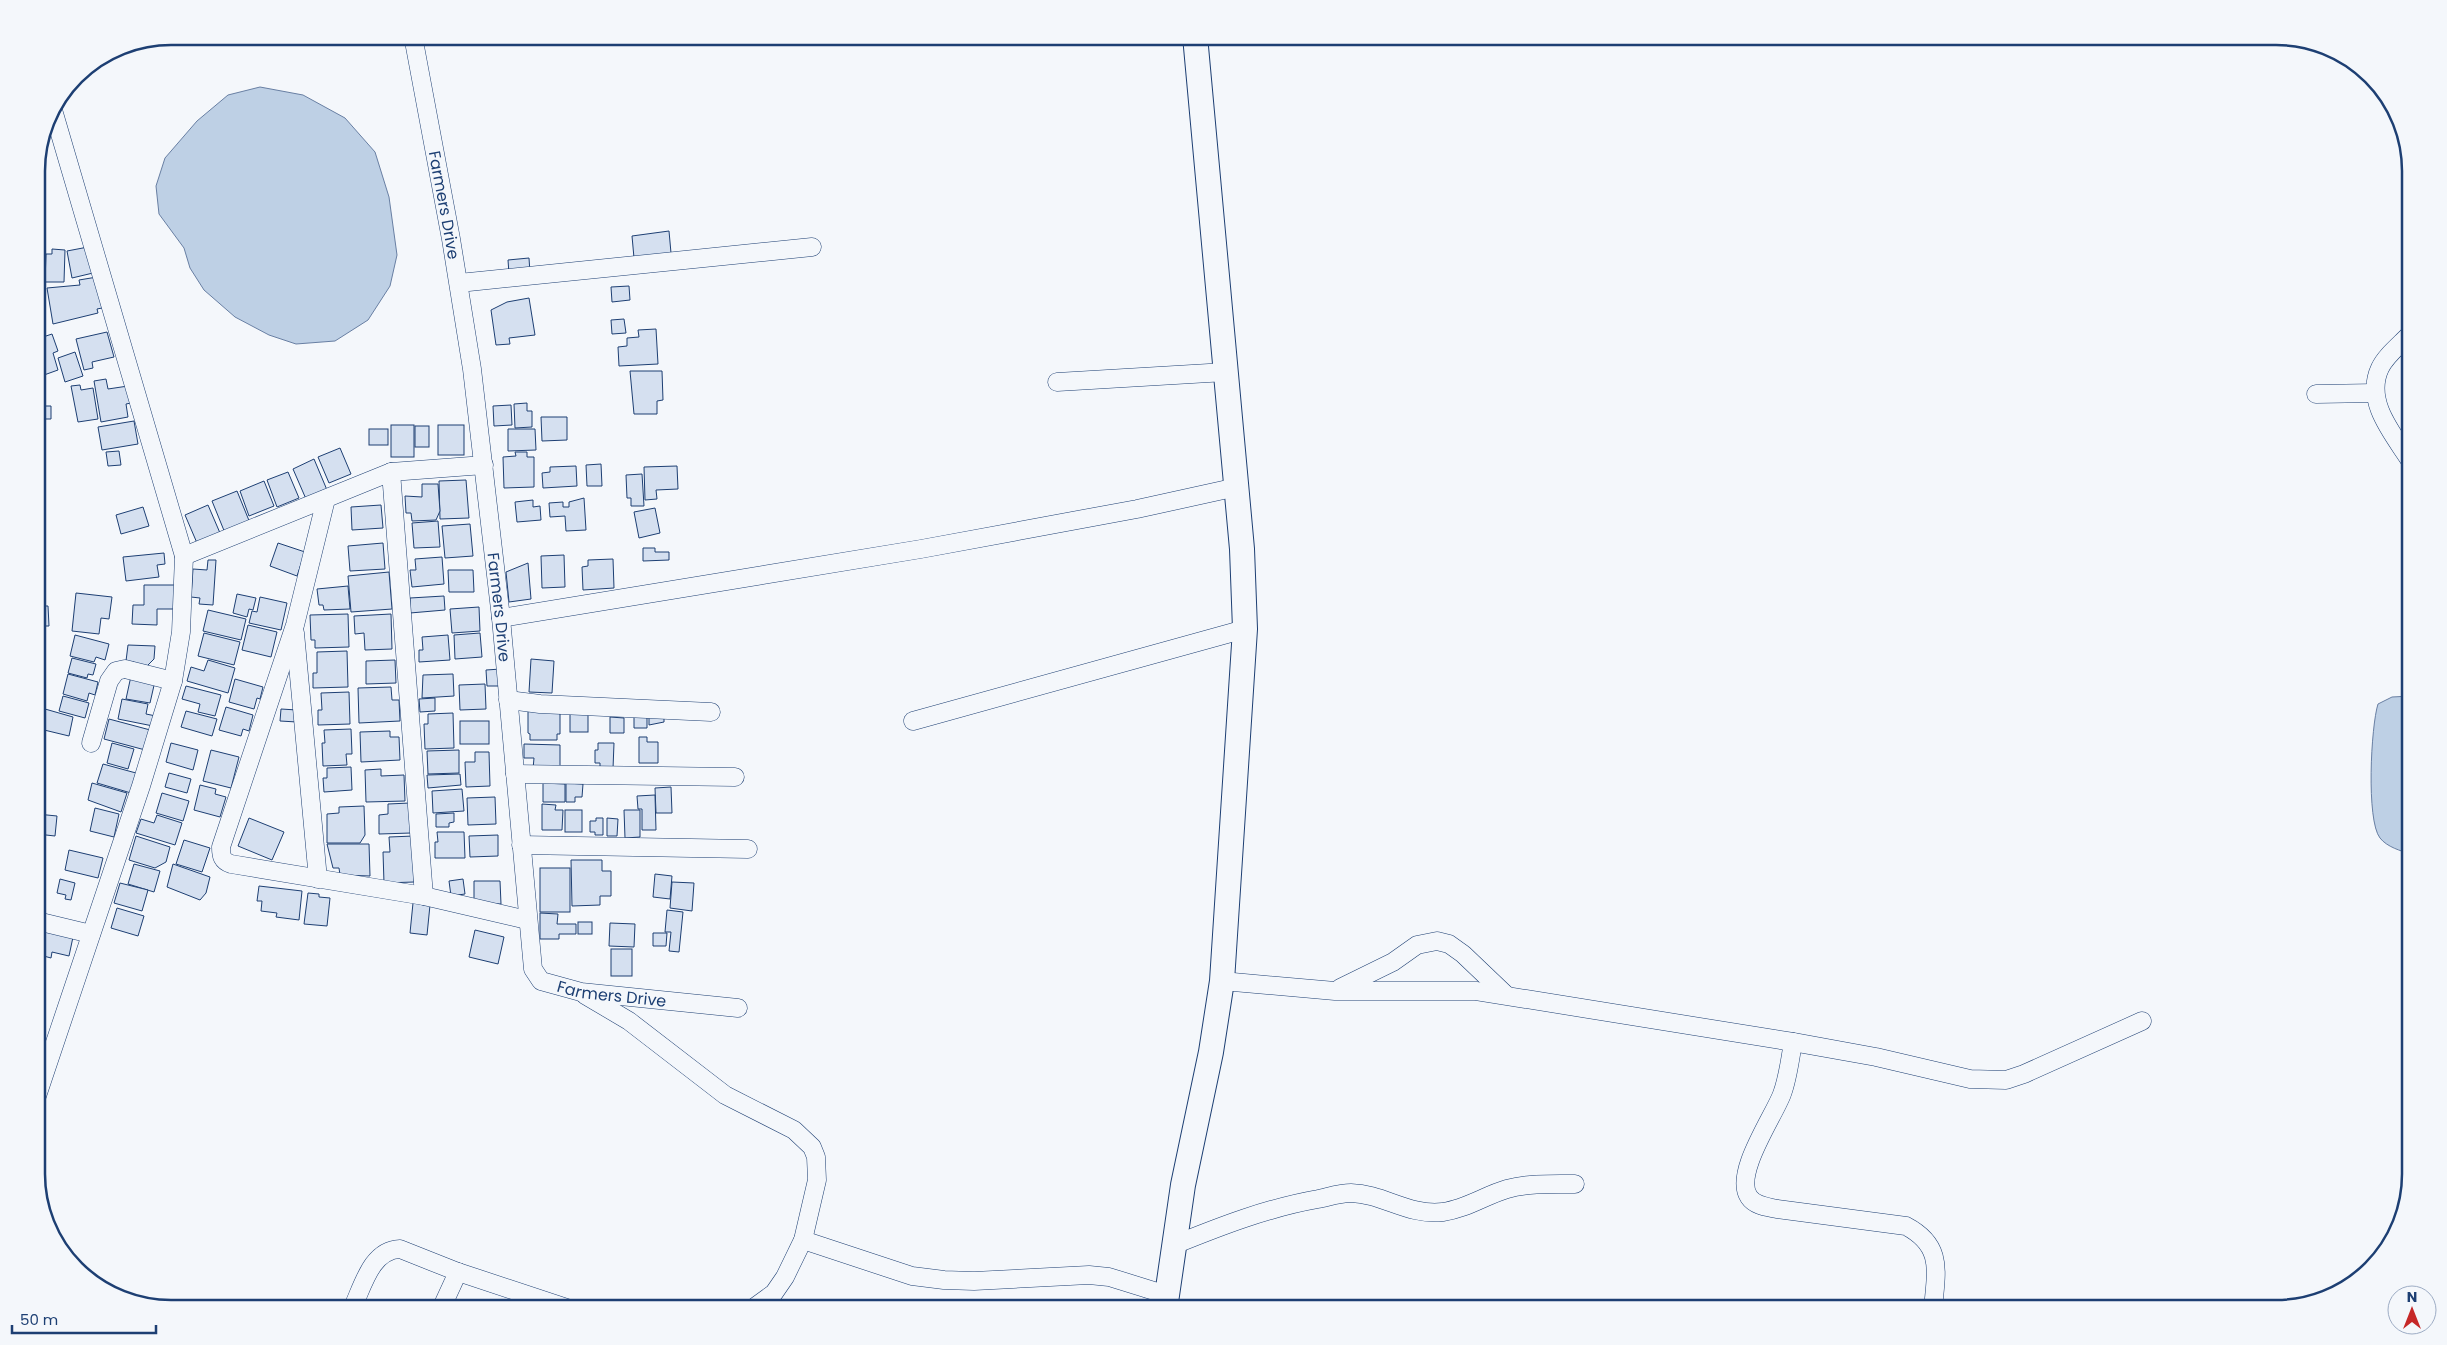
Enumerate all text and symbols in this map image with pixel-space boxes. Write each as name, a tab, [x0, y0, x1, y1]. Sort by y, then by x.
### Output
street label: Farmers Drive	[423, 149, 465, 261]
street label: Farmers Drive	[481, 551, 516, 663]
street label: Farmers Drive	[554, 975, 668, 1013]
north arrow	[2387, 1285, 2437, 1335]
text: N	[2407, 1287, 2417, 1307]
scale bar	[12, 1302, 156, 1334]
text: 50 m	[20, 1309, 58, 1330]

